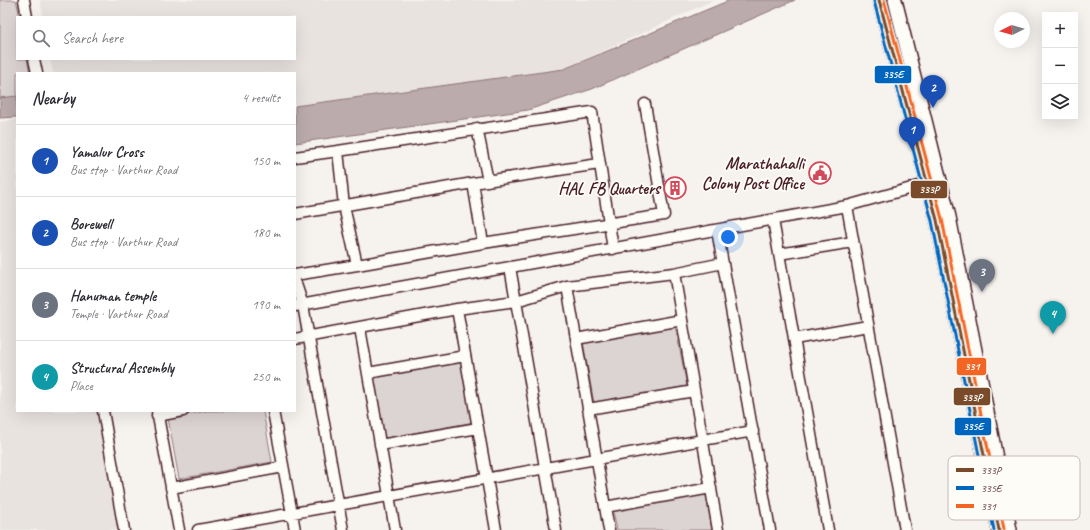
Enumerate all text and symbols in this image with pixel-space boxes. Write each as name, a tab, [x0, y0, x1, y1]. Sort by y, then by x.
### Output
north arrow	[994, 12, 1030, 48]
map controls	[1042, 12, 1078, 120]
button: +	[1042, 12, 1078, 48]
search box	[16, 16, 296, 60]
icon: search	[30, 27, 52, 49]
text: Search here	[62, 29, 123, 48]
button: −	[1042, 48, 1078, 84]
line badge: 335E	[874, 65, 912, 84]
text: 335E	[883, 67, 905, 81]
pin: 2	[920, 75, 946, 108]
button: layers	[1042, 84, 1078, 120]
text: Nearby	[32, 88, 75, 109]
text: 4 results	[242, 90, 280, 106]
pin: 1	[899, 117, 925, 150]
text: Yamalur Cross	[70, 143, 144, 162]
text: 1	[42, 153, 48, 169]
text: 150 m	[252, 153, 280, 169]
place label: Marathahalli Colony Post Office	[702, 153, 807, 194]
public building icon: Marathahalli Colony Post Office	[807, 160, 833, 186]
text: Bus stop · Varthur Road	[70, 162, 177, 178]
building icon: HAL FB Quarters	[662, 175, 688, 201]
place label: HAL FB Quarters	[558, 178, 662, 199]
line badge: 333P	[910, 180, 948, 199]
text: 333P	[919, 182, 941, 196]
text: Borewell	[70, 215, 112, 234]
text: 2	[42, 225, 48, 241]
text: 180 m	[252, 225, 280, 241]
your location	[718, 227, 738, 247]
text: Bus stop · Varthur Road	[70, 234, 177, 250]
pin: 3	[969, 259, 995, 292]
text: Hanuman temple	[70, 287, 156, 306]
text: 3	[42, 297, 48, 313]
text: 190 m	[252, 297, 280, 313]
pin: 4	[1040, 301, 1066, 334]
text: Temple · Varthur Road	[70, 306, 168, 322]
line badge: 331	[956, 357, 987, 376]
text: Structural Assembly	[70, 359, 174, 378]
text: 331	[965, 359, 980, 373]
text: 4	[42, 369, 48, 385]
text: 250 m	[252, 369, 280, 385]
text: Place	[70, 378, 93, 394]
line badge: 333P	[953, 387, 991, 406]
text: 333P	[962, 390, 984, 404]
line badge: 335E	[954, 417, 992, 436]
text: 335E	[963, 419, 985, 433]
legend	[948, 456, 1080, 520]
text: 333P	[981, 463, 1003, 477]
text: 335E	[981, 481, 1003, 495]
text: 331	[981, 499, 997, 513]

